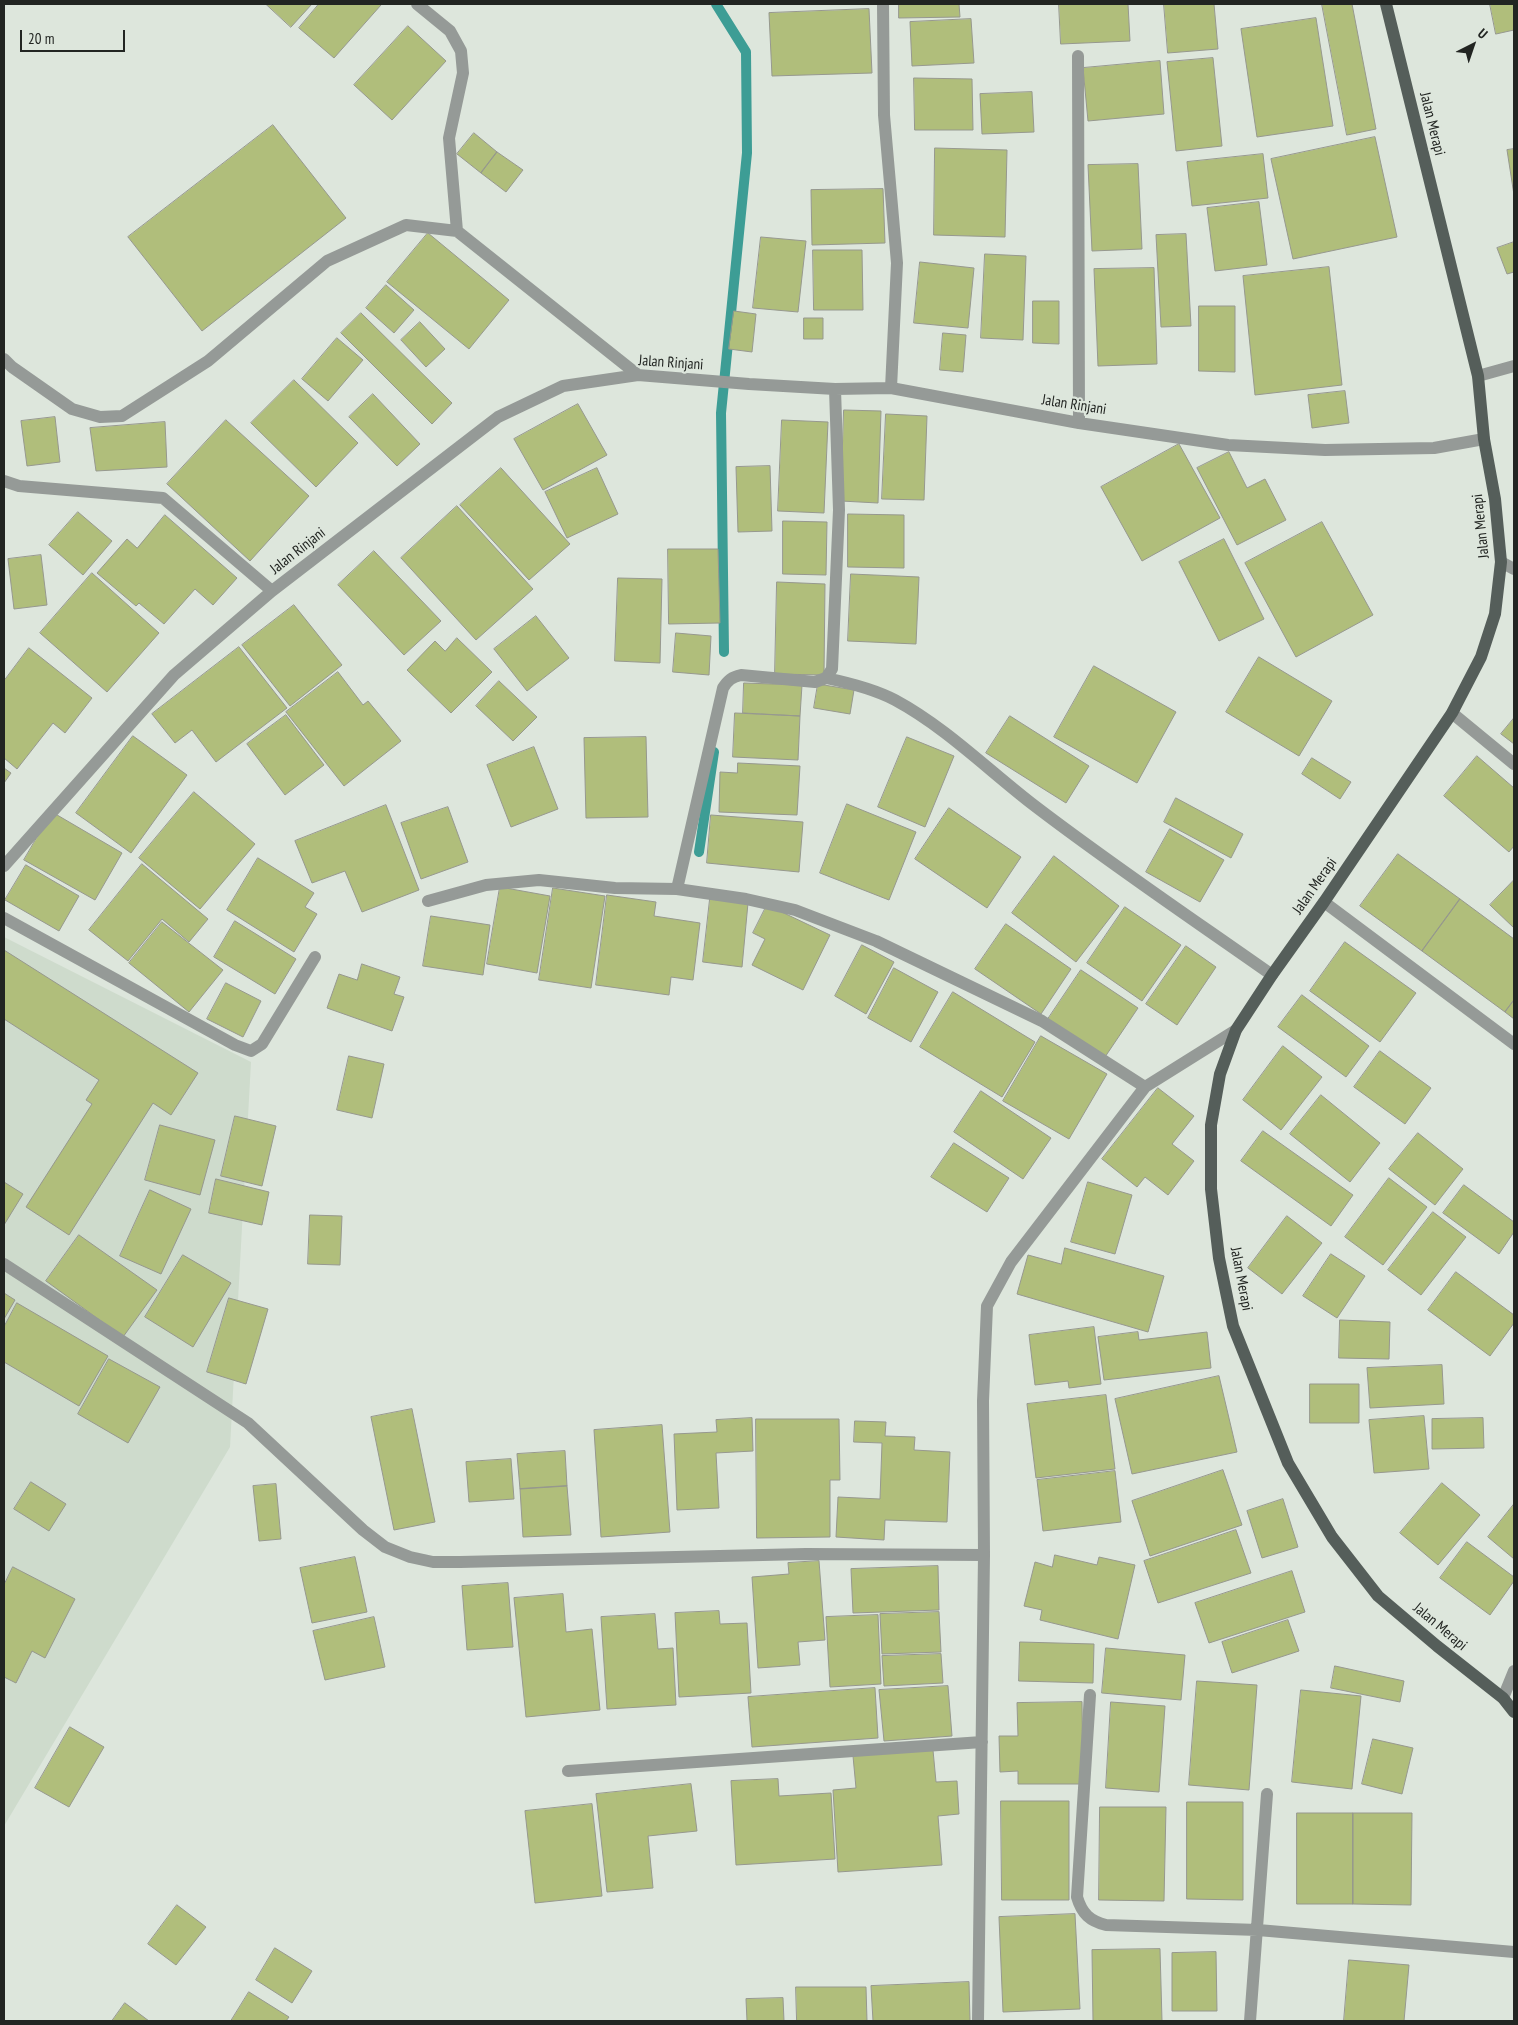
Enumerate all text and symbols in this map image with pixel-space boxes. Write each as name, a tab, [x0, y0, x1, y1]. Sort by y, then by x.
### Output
scale bar	[22, 20, 128, 52]
north arrow	[1448, 20, 1498, 70]
text: U	[1474, 25, 1491, 43]
text: 20 m	[28, 29, 54, 48]
street label: Jalan Merapi	[1415, 91, 1449, 157]
street label: Jalan Rinjani	[638, 352, 704, 374]
street label: Jalan Rinjani	[1041, 391, 1107, 419]
street label: Jalan Merapi	[1469, 493, 1493, 559]
street label: Jalan Rinjani	[267, 524, 329, 578]
street label: Jalan Merapi	[1289, 854, 1341, 918]
street label: Jalan Merapi	[1226, 1246, 1256, 1312]
street label: Jalan Merapi	[1410, 1599, 1470, 1655]

